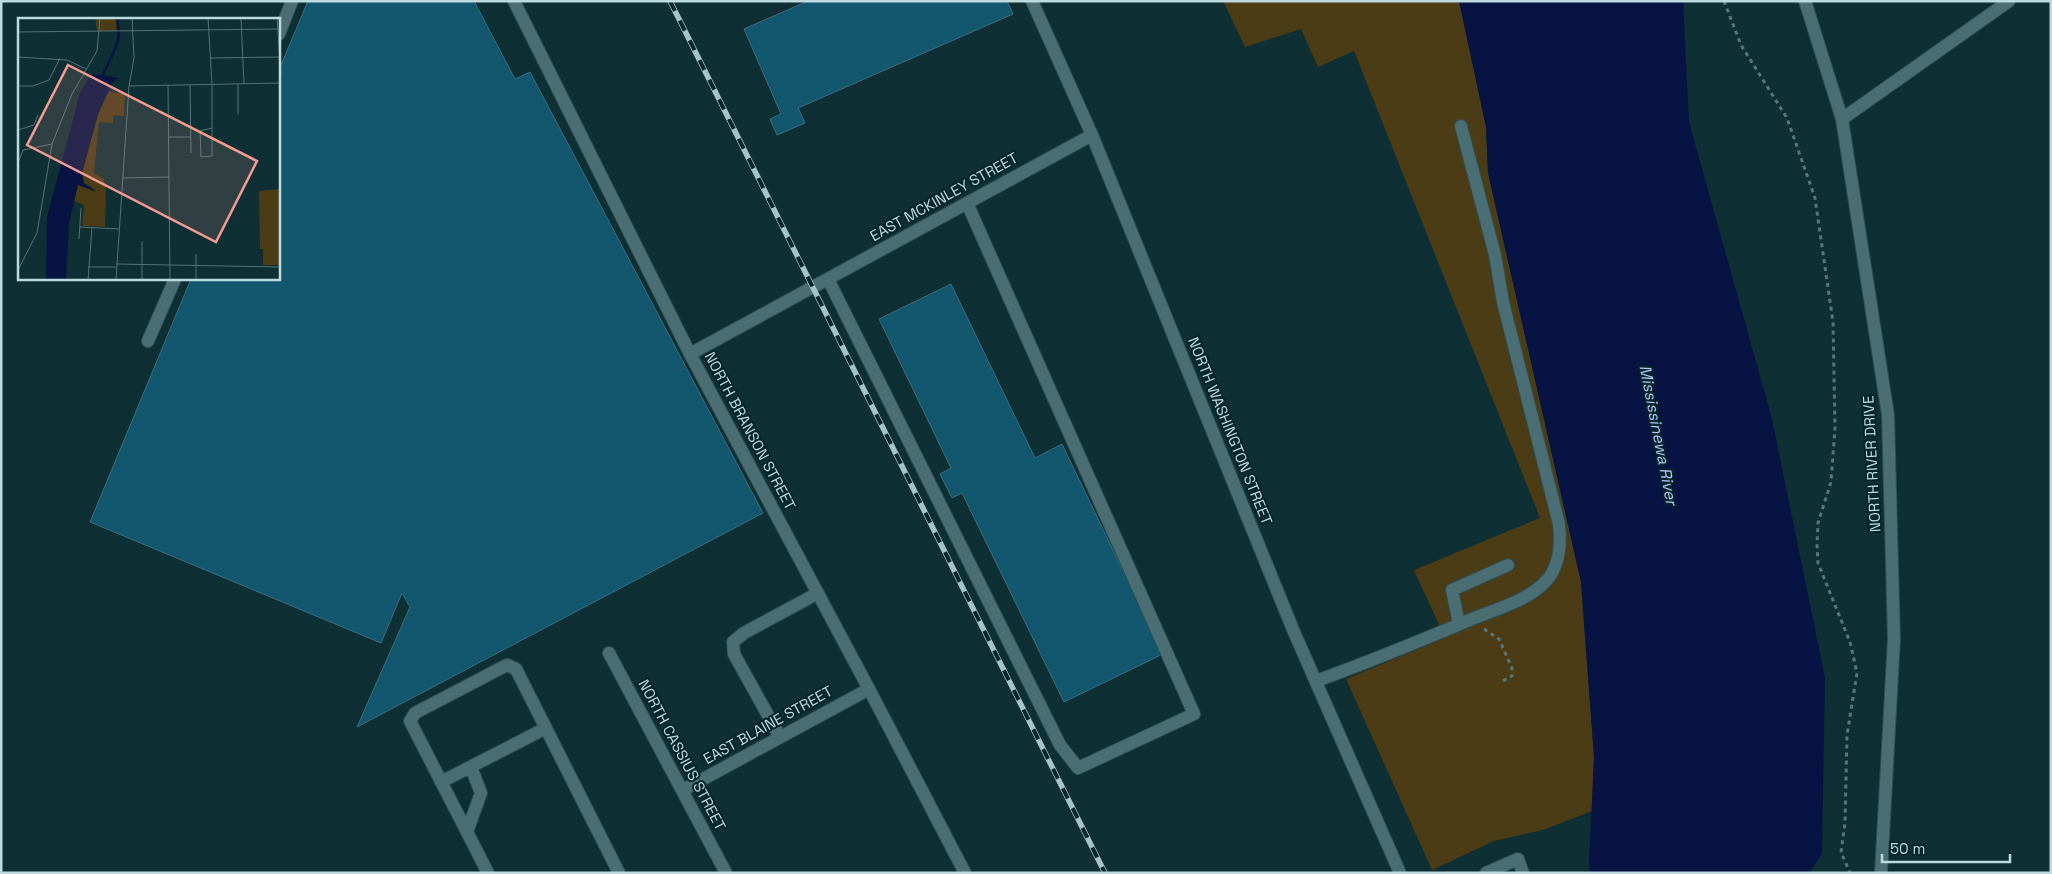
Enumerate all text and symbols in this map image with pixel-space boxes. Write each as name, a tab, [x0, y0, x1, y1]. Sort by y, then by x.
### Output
inset map	[18, 18, 280, 280]
street label: EAST MCKINLEY STREET	[866, 148, 1021, 245]
street label: NORTH WASHINGTON STREET	[1184, 334, 1277, 528]
street label: NORTH BRANSON STREET	[701, 348, 800, 513]
water label: Mississinewa River	[1635, 363, 1683, 509]
street label: NORTH RIVER DRIVE	[1858, 395, 1885, 533]
street label: NORTH CASSIUS STREET	[634, 676, 730, 834]
street label: EAST BLAINE STREET	[700, 681, 836, 768]
scale bar	[1882, 832, 2010, 864]
text: 50 m	[1890, 839, 1925, 858]

